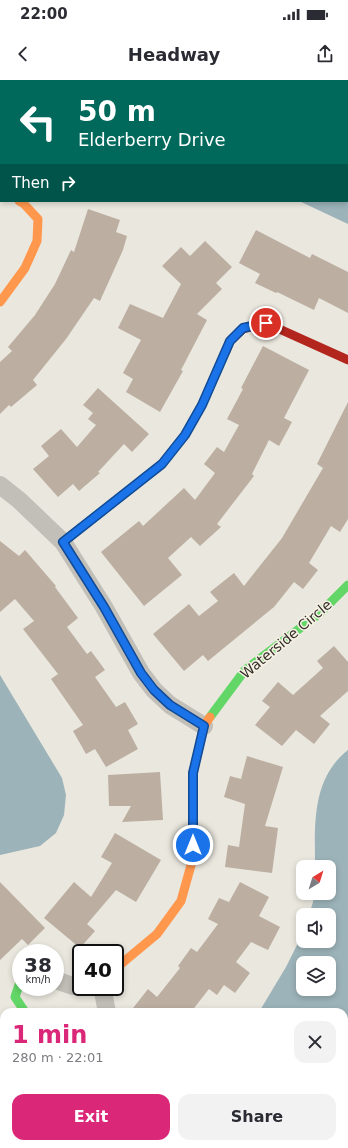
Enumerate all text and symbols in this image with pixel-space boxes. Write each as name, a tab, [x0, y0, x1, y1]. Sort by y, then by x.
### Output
text: 22:00	[20, 5, 68, 23]
icon: back	[12, 43, 34, 65]
icon: share	[314, 43, 336, 65]
text: Headway	[128, 44, 220, 65]
text: 50 m	[78, 95, 156, 128]
icon: left	[12, 96, 64, 148]
text: Elderberry Drive	[78, 129, 226, 150]
icon: right	[57, 172, 79, 194]
text: Then	[12, 174, 49, 192]
pin	[249, 306, 283, 340]
icon: arrive	[255, 312, 277, 334]
street label: Waterside Circle	[237, 596, 335, 682]
position arrow	[172, 824, 214, 866]
north arrow	[296, 860, 336, 900]
map controls	[296, 860, 336, 996]
button: sound	[296, 908, 336, 948]
speed limit sign: 40	[72, 944, 124, 996]
text: 38	[24, 953, 52, 977]
button: layers	[296, 956, 336, 996]
text: km/h	[25, 974, 51, 985]
text: 1 min	[12, 1021, 87, 1049]
button: close	[294, 1021, 336, 1063]
text: 280 m · 22:01	[12, 1050, 103, 1065]
button: Exit	[12, 1094, 170, 1140]
button: Share	[178, 1094, 336, 1140]

